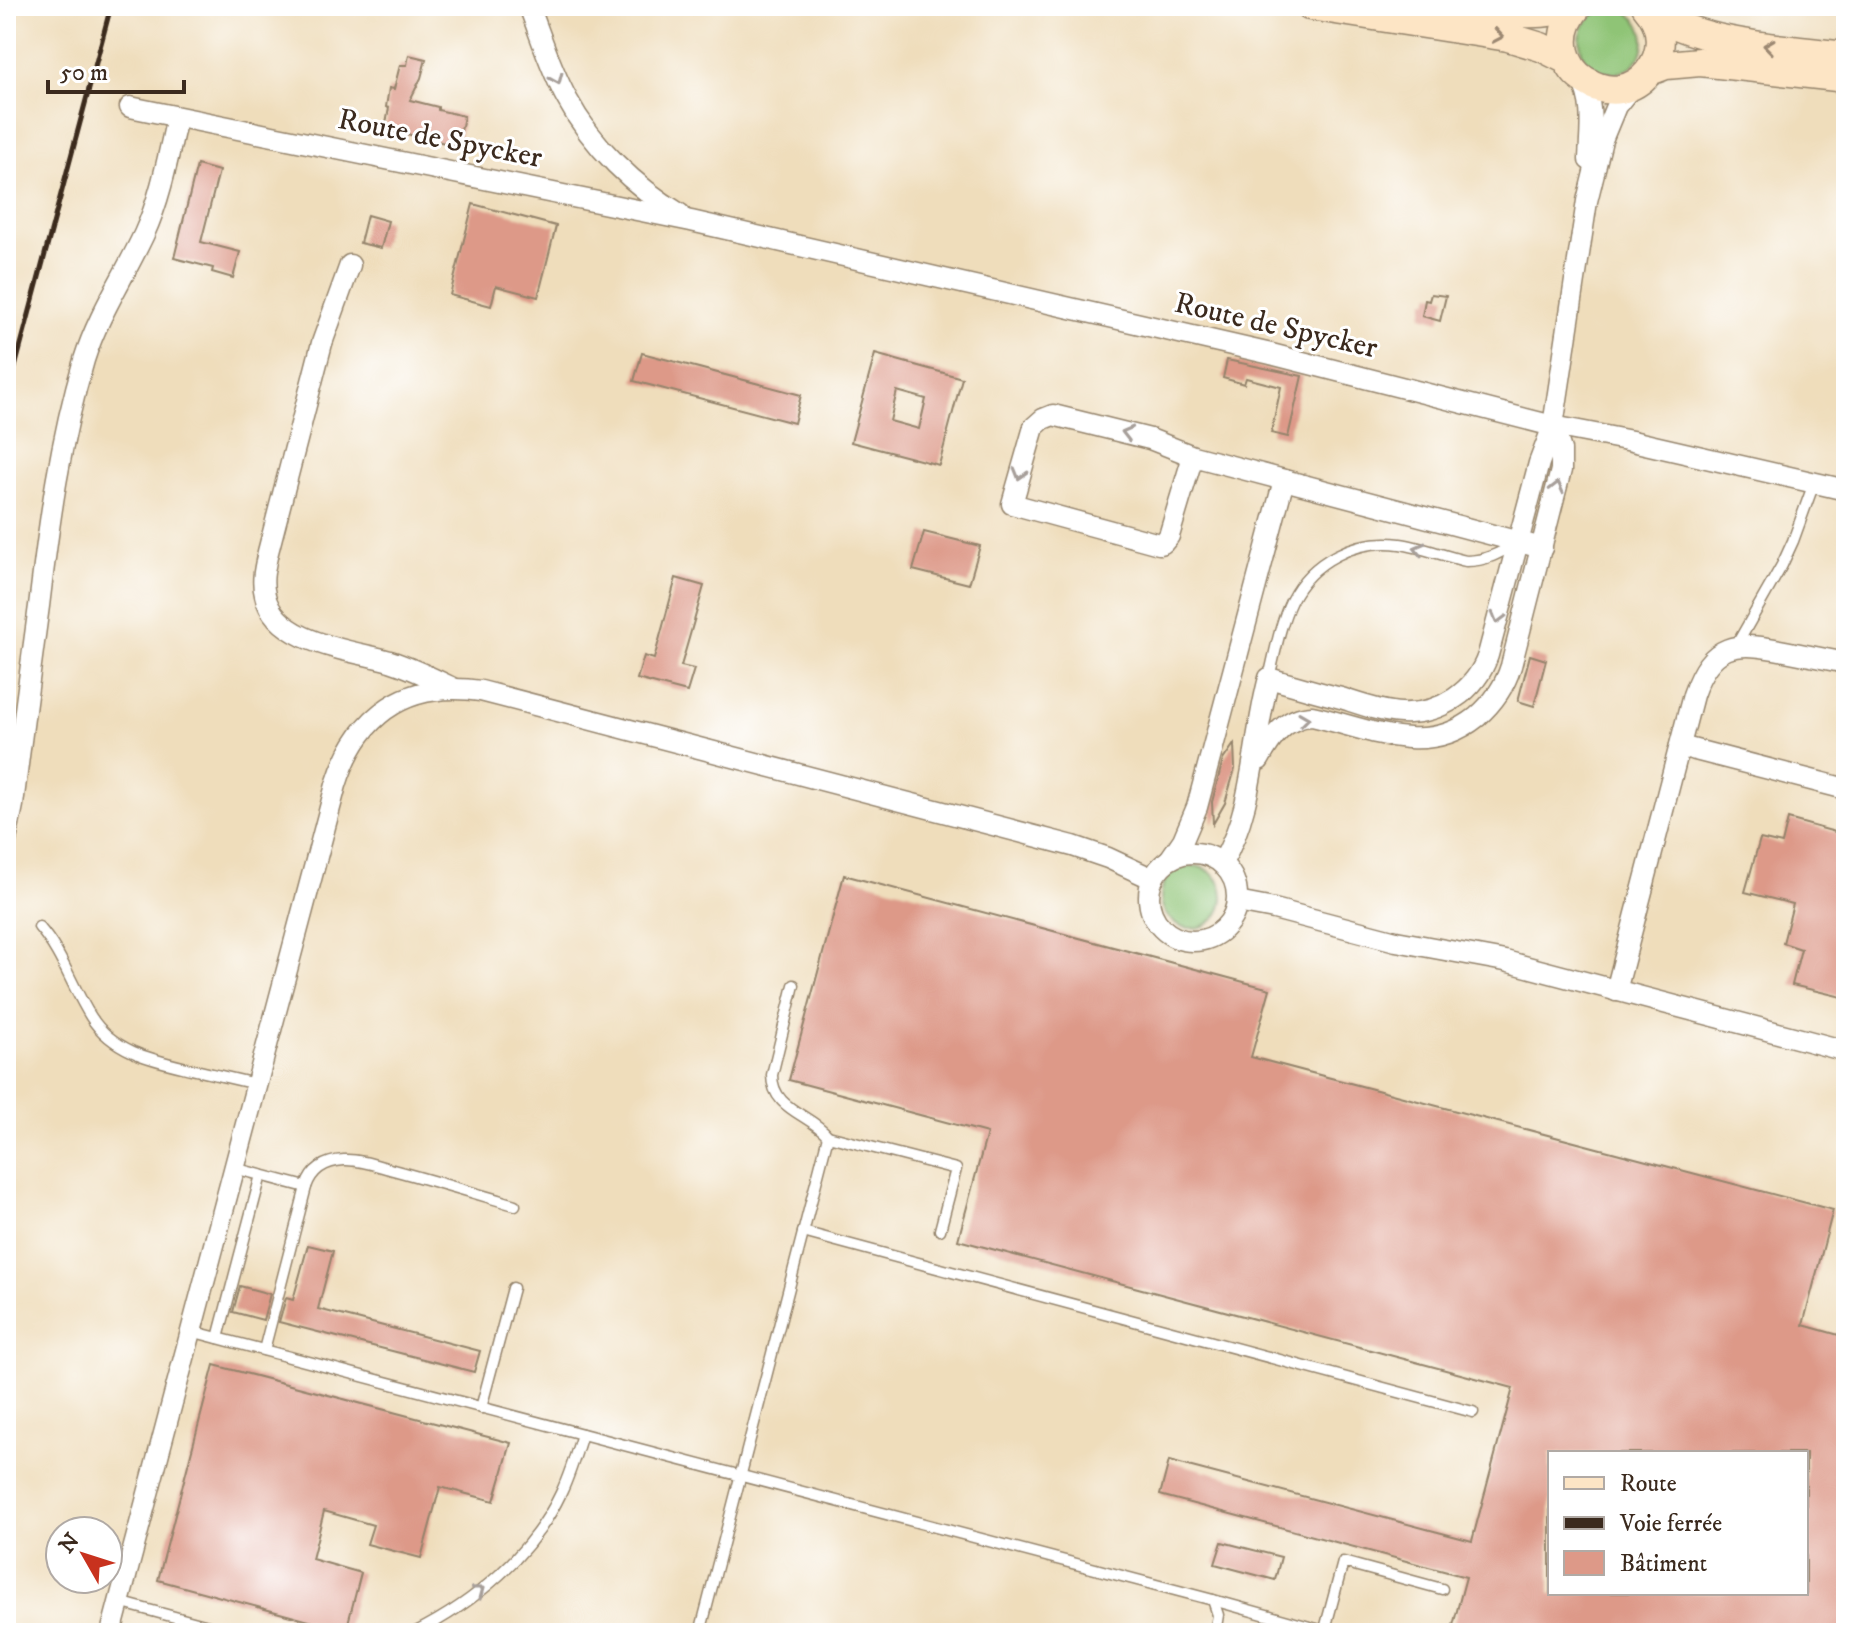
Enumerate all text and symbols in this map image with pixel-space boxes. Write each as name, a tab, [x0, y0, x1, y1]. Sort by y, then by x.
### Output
one-way arrow	[1491, 26, 1505, 43]
one-way arrow	[1762, 38, 1775, 55]
scale bar	[48, 44, 184, 94]
text: 50 m	[60, 58, 108, 88]
one-way arrow	[548, 71, 564, 85]
street label: Route de Spycker	[335, 101, 545, 177]
street label: Route de Spycker	[1171, 285, 1381, 367]
one-way arrow	[1120, 426, 1134, 443]
one-way arrow	[1013, 467, 1030, 481]
one-way arrow	[1548, 481, 1565, 495]
one-way arrow	[1412, 541, 1426, 558]
one-way arrow	[1491, 610, 1508, 624]
one-way arrow	[1298, 711, 1311, 728]
legend	[1548, 1451, 1808, 1595]
text: Route	[1620, 1469, 1677, 1499]
text: Voie ferrée	[1619, 1509, 1722, 1539]
north arrow	[44, 1515, 124, 1595]
text: N	[53, 1528, 86, 1559]
text: Bâtiment	[1620, 1549, 1708, 1579]
one-way arrow	[471, 1586, 485, 1600]

